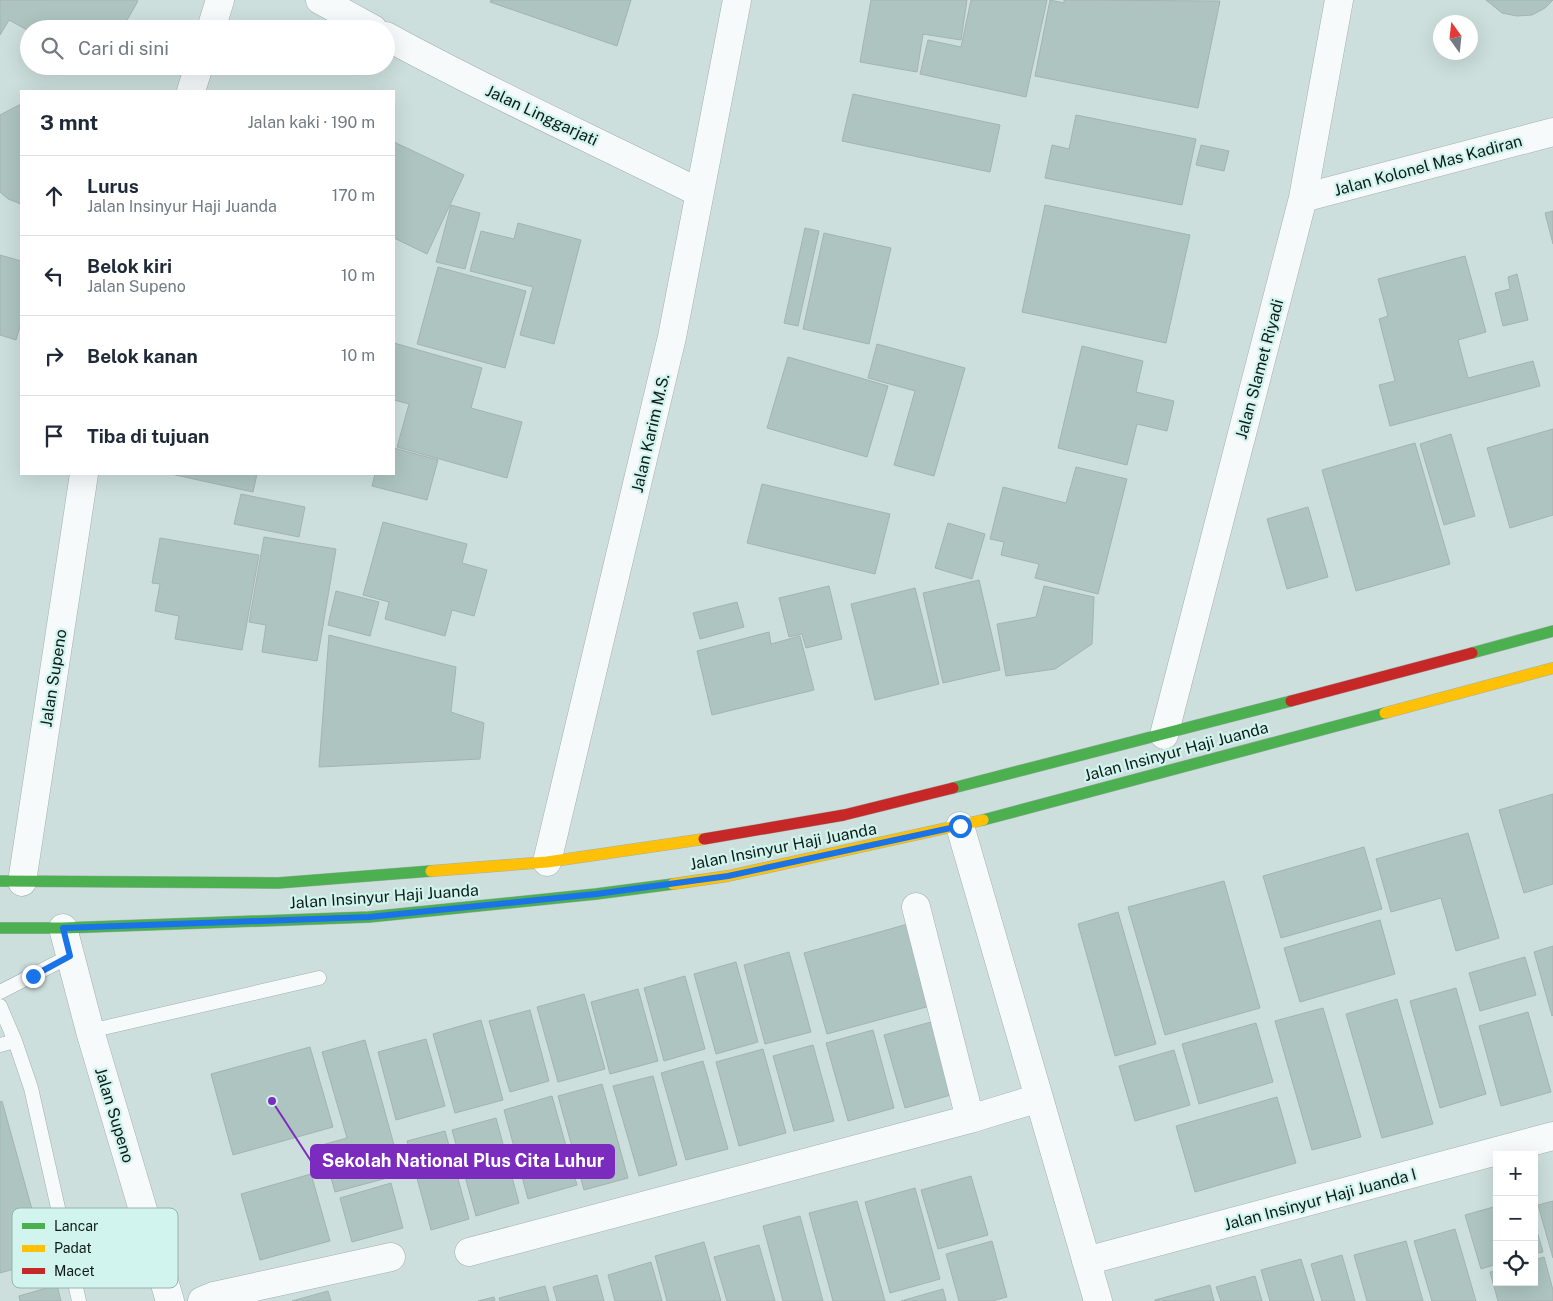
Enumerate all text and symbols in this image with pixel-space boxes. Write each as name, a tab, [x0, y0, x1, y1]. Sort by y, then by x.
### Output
north arrow	[1433, 15, 1478, 60]
search box	[20, 20, 395, 75]
icon: search	[38, 34, 66, 62]
text: Cari di sini	[78, 37, 169, 59]
street label: Jalan Linggarjati	[483, 81, 601, 150]
text: 3 mnt	[40, 110, 98, 135]
text: Jalan kaki · 190 m	[247, 113, 375, 132]
street label: Jalan Kolonel Mas Kadiran	[1332, 131, 1524, 200]
text: Lurus	[87, 175, 139, 197]
icon: ahead	[40, 182, 68, 210]
text: 170 m	[332, 186, 375, 205]
text: Jalan Insinyur Haji Juanda	[87, 197, 277, 216]
text: Belok kiri	[87, 255, 172, 277]
icon: left	[40, 262, 68, 290]
text: 10 m	[341, 266, 375, 285]
text: Jalan Supeno	[87, 277, 186, 296]
street label: Jalan Slamet Riyadi	[1232, 297, 1287, 441]
icon: right	[40, 342, 68, 370]
text: Belok kanan	[87, 345, 198, 367]
text: 10 m	[341, 346, 375, 365]
street label: Jalan Karim M.S.	[628, 372, 673, 494]
icon: arrive	[40, 422, 68, 450]
text: Tiba di tujuan	[87, 425, 209, 447]
street label: Jalan Supeno	[36, 628, 71, 728]
street label: Jalan Insinyur Haji Juanda	[1082, 718, 1270, 785]
route start	[949, 815, 972, 838]
street label: Jalan Insinyur Haji Juanda	[688, 819, 878, 874]
street label: Jalan Insinyur Haji Juanda	[289, 880, 479, 913]
route end	[22, 965, 45, 988]
street label: Jalan Supeno	[91, 1065, 138, 1165]
callout: Sekolah National Plus Cita Luhur	[311, 1145, 614, 1178]
text: Sekolah National Plus Cita Luhur	[322, 1150, 605, 1171]
map controls	[1493, 1151, 1538, 1286]
button: +	[1493, 1151, 1538, 1196]
street label: Jalan Insinyur Haji Juanda I	[1222, 1165, 1418, 1234]
button: −	[1493, 1196, 1538, 1241]
legend	[12, 1208, 178, 1288]
text: Lancar	[54, 1218, 98, 1234]
text: Padat	[54, 1240, 92, 1256]
button: locate	[1493, 1241, 1538, 1286]
text: Macet	[54, 1263, 95, 1279]

